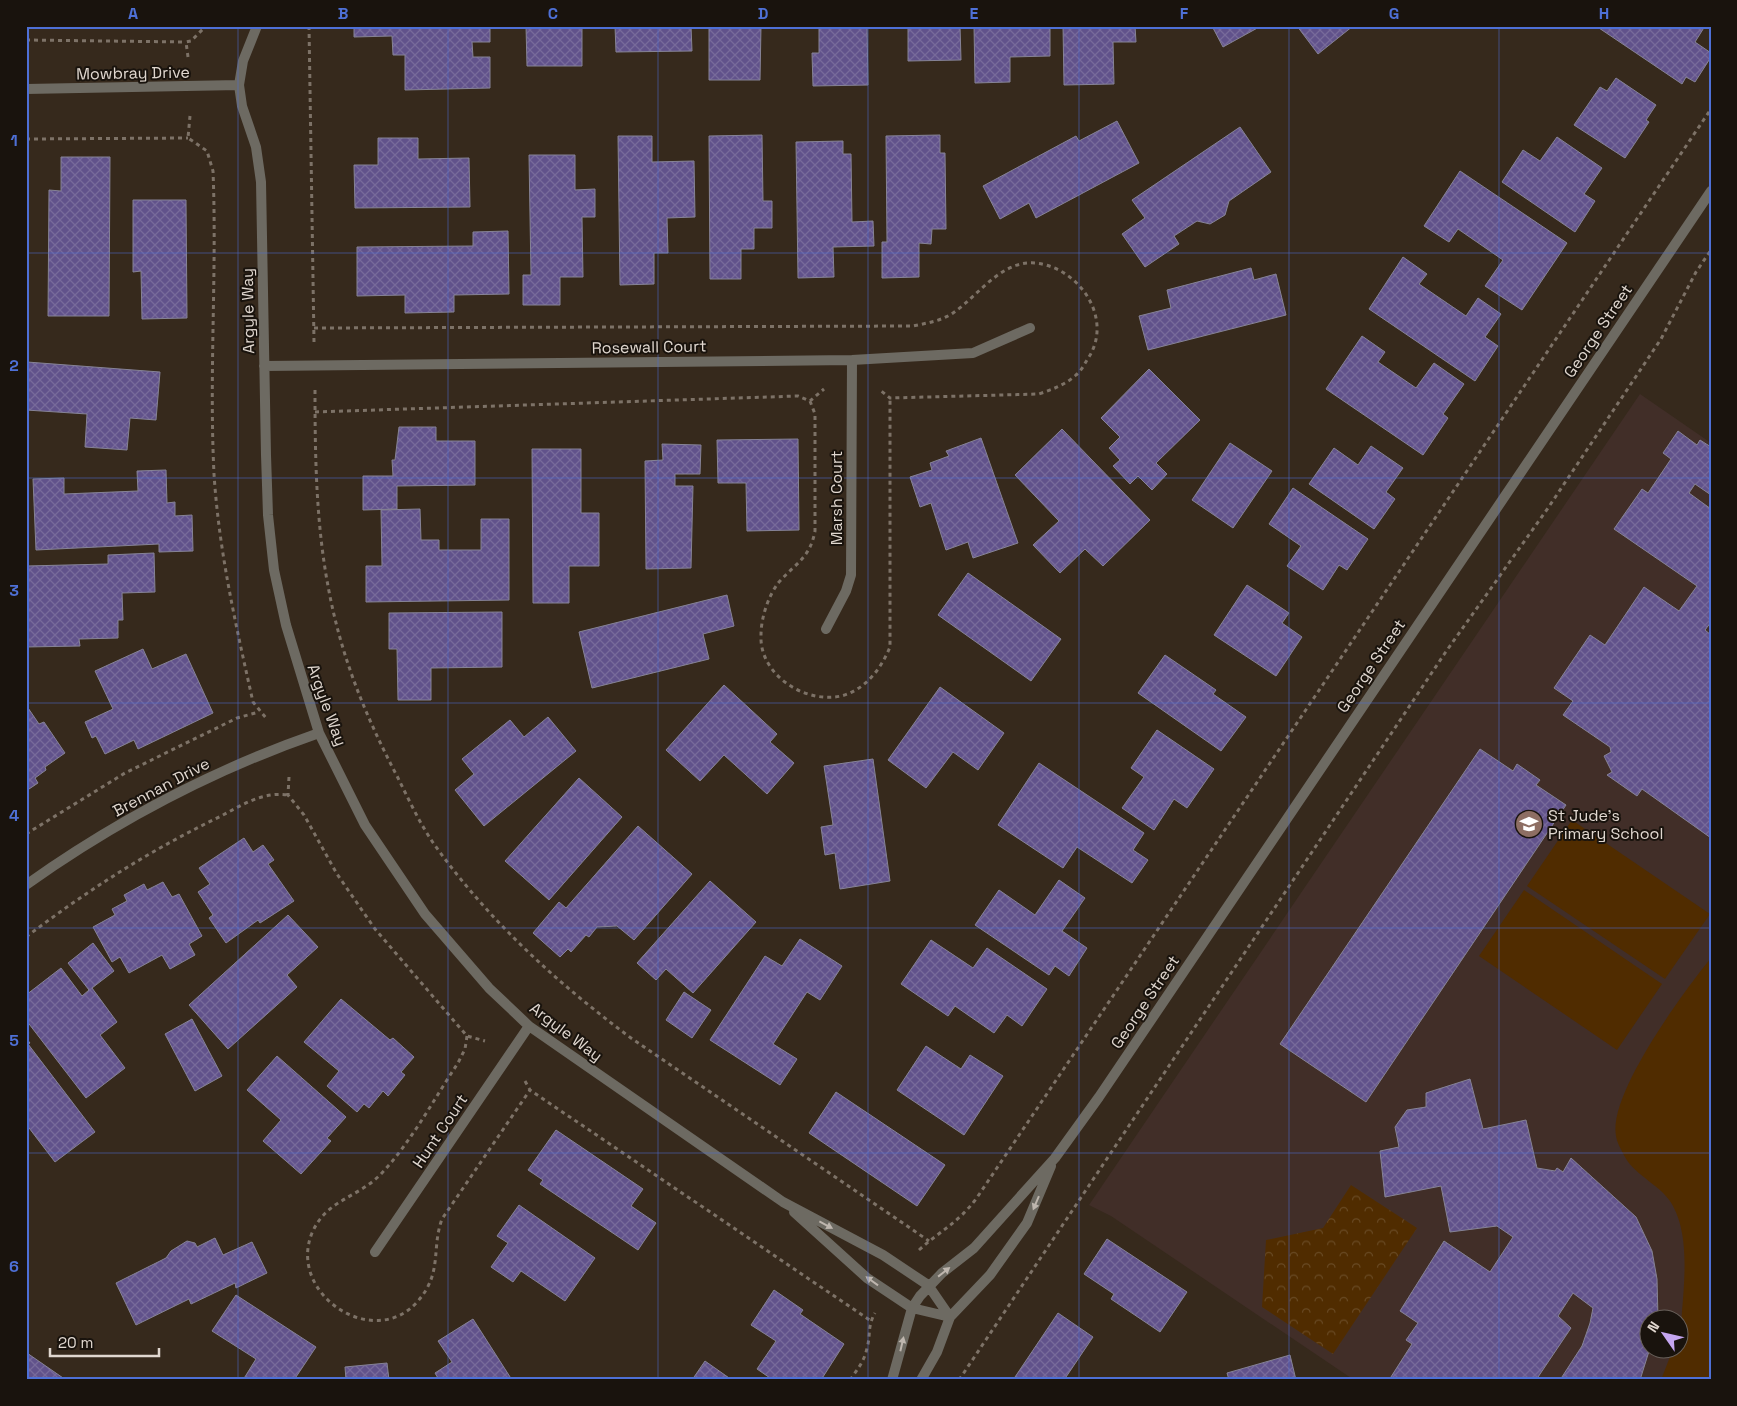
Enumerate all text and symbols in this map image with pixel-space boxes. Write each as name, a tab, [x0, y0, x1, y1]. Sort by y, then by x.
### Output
text: A	[128, 3, 138, 24]
text: B	[338, 3, 348, 24]
text: C	[548, 3, 558, 24]
text: D	[758, 3, 768, 24]
text: E	[970, 3, 979, 24]
text: F	[1180, 3, 1189, 24]
text: G	[1389, 3, 1399, 24]
text: H	[1599, 3, 1609, 24]
street label: Mowbray Drive	[76, 62, 190, 84]
text: 1	[10, 130, 18, 151]
street label: Argyle Way	[237, 268, 259, 354]
street label: George Street	[1559, 280, 1637, 382]
street label: Rosewall Court	[591, 335, 707, 359]
text: 2	[9, 355, 19, 376]
street label: Marsh Court	[826, 451, 847, 545]
text: 3	[9, 580, 19, 601]
street label: George Street	[1332, 615, 1410, 717]
street label: Argyle Way	[302, 661, 352, 749]
street label: Brennan Drive	[109, 753, 213, 821]
text: 4	[9, 805, 19, 826]
place label: St Jude's Primary School	[1548, 805, 1663, 844]
school or university icon: St Jude's Primary School	[1514, 809, 1544, 839]
street label: George Street	[1106, 951, 1184, 1053]
street label: Argyle Way	[525, 998, 607, 1066]
text: 5	[9, 1030, 19, 1051]
street label: Hunt Court	[408, 1090, 472, 1172]
one-way arrow	[1031, 1196, 1039, 1210]
one-way arrow	[819, 1221, 833, 1229]
text: 6	[9, 1256, 19, 1277]
one-way arrow	[937, 1267, 951, 1277]
one-way arrow	[865, 1276, 878, 1286]
north arrow	[1640, 1308, 1690, 1358]
text: N	[1643, 1318, 1663, 1336]
scale bar	[50, 1326, 159, 1358]
text: 20 m	[58, 1333, 93, 1352]
one-way arrow	[898, 1337, 906, 1352]

